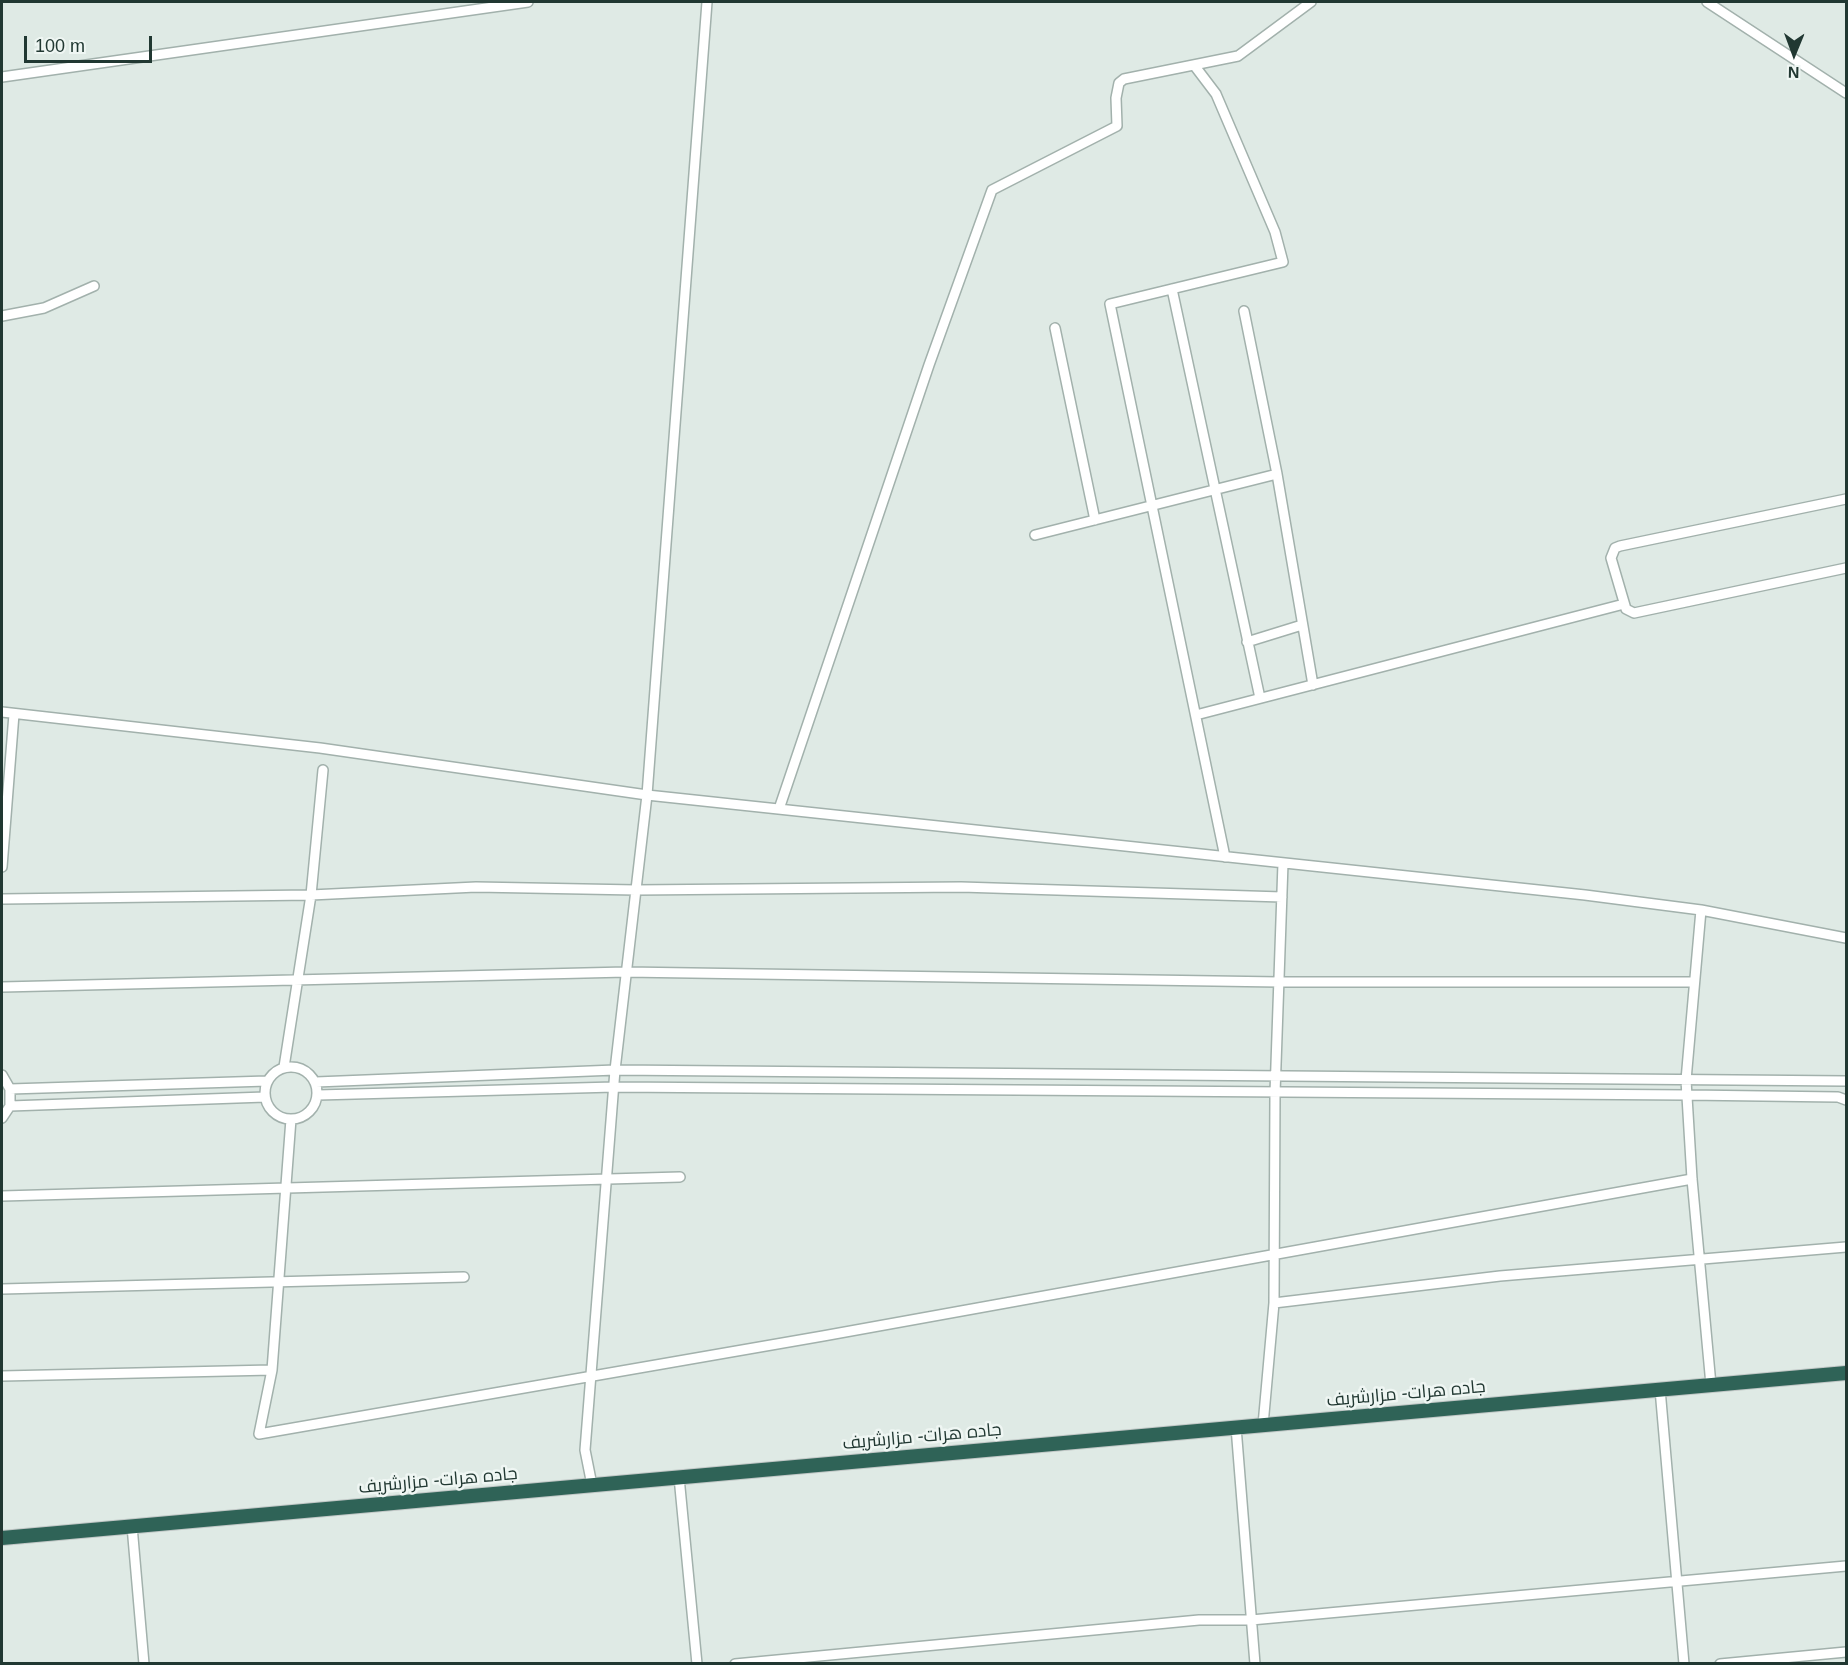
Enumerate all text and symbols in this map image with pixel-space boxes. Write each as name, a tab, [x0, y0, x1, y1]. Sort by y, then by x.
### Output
scale bar	[27, 24, 154, 62]
north arrow	[1764, 24, 1824, 84]
text: 100 m	[35, 36, 85, 56]
text: N	[1788, 64, 1800, 81]
street label: جاده هرات- مزارشریف	[1326, 1376, 1486, 1412]
street label: جاده هرات- مزارشریف	[842, 1419, 1002, 1455]
street label: جاده هرات- مزارشریف	[358, 1463, 518, 1499]

